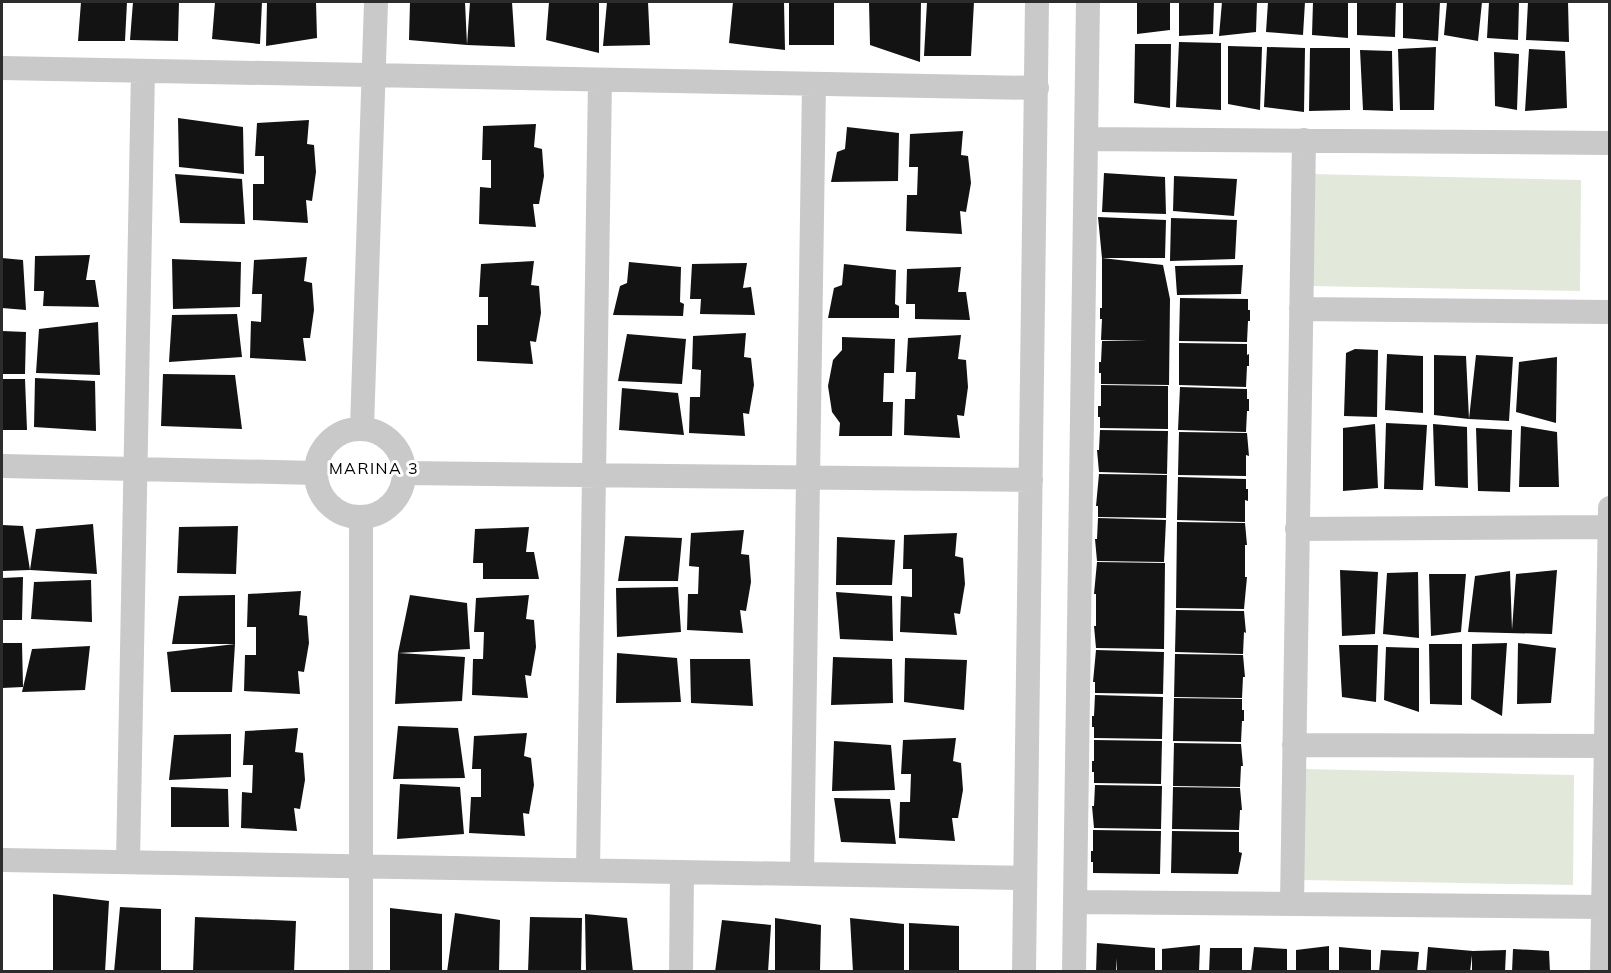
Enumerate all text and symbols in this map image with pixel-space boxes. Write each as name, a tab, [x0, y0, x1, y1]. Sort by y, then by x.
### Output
district label: MARINA 3	[329, 458, 419, 478]

